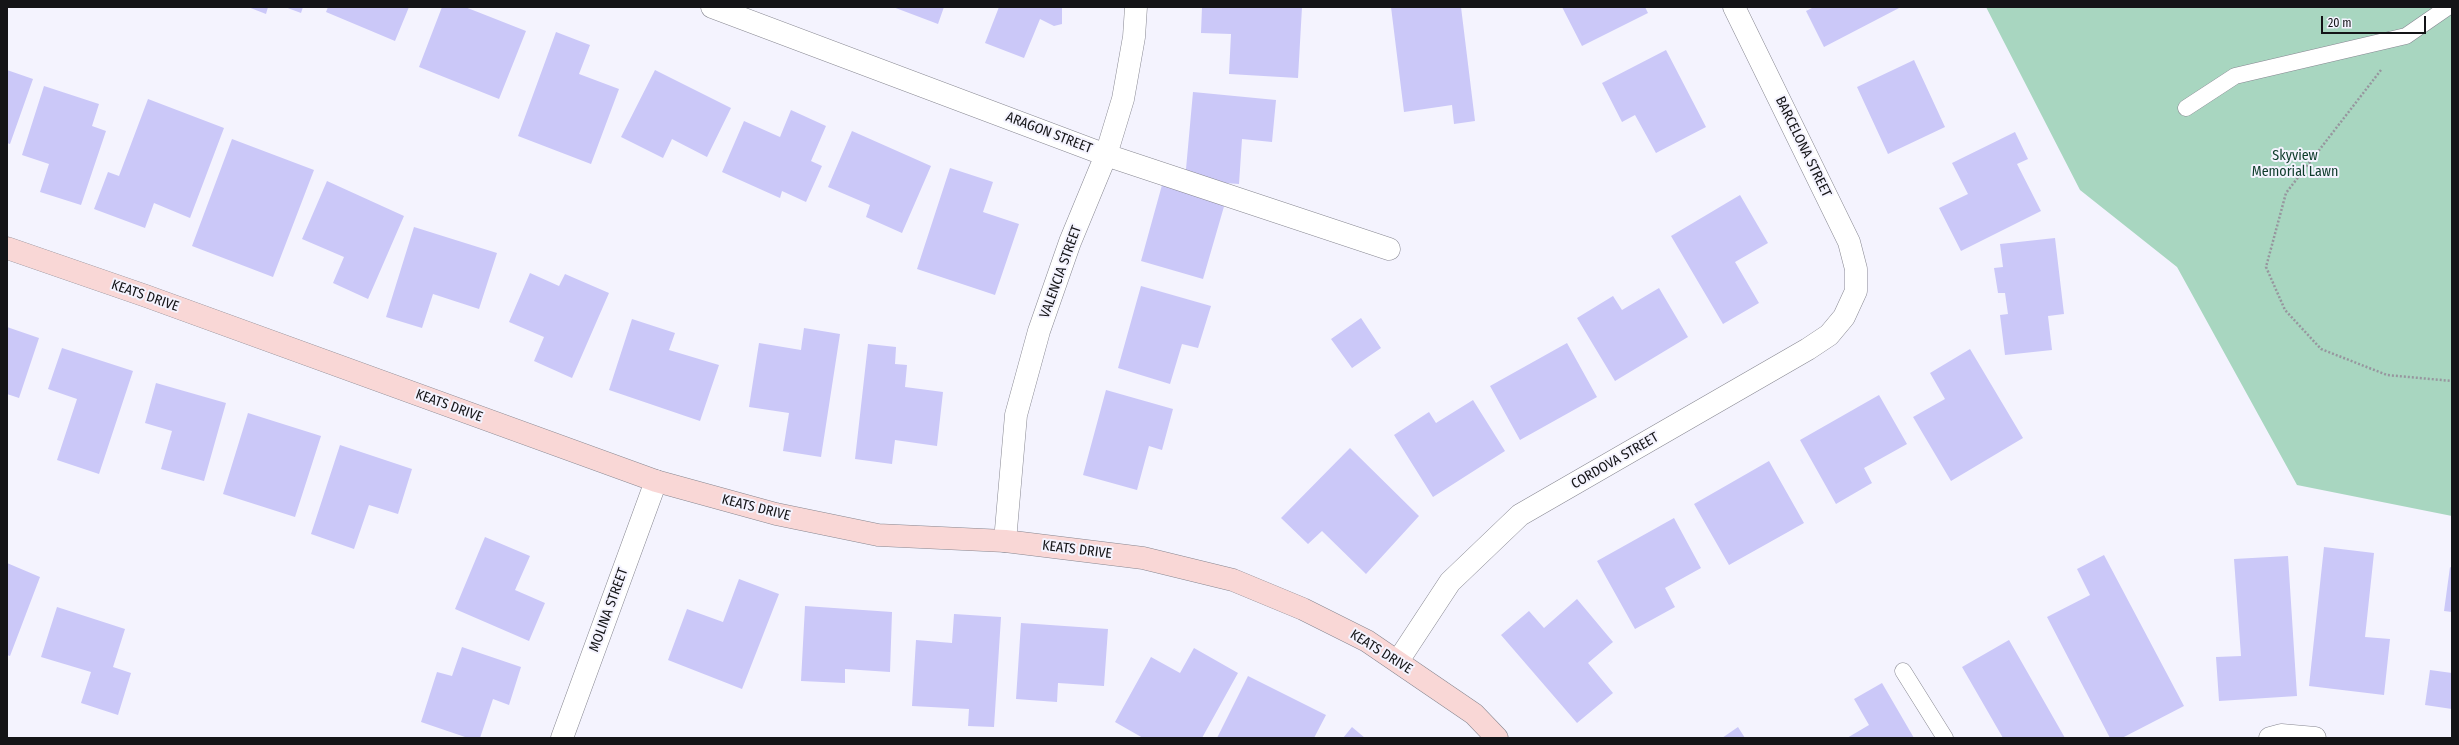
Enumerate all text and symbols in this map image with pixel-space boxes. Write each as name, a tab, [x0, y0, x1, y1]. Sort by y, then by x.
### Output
scale bar	[2323, 8, 2428, 34]
text: 20 m	[2328, 16, 2352, 30]
street label: BARCELONA STREET	[1771, 94, 1835, 200]
street label: ARAGON STREET	[1003, 109, 1095, 157]
park label: Skyview Memorial Lawn	[2252, 148, 2338, 180]
street label: VALENCIA STREET	[1036, 223, 1086, 321]
street label: KEATS DRIVE	[109, 277, 181, 315]
street label: KEATS DRIVE	[413, 386, 485, 426]
street label: CORDOVA STREET	[1568, 429, 1662, 493]
street label: KEATS DRIVE	[720, 491, 792, 525]
street label: KEATS DRIVE	[1041, 537, 1113, 563]
street label: MOLINA STREET	[586, 566, 632, 654]
street label: KEATS DRIVE	[1347, 626, 1415, 678]

